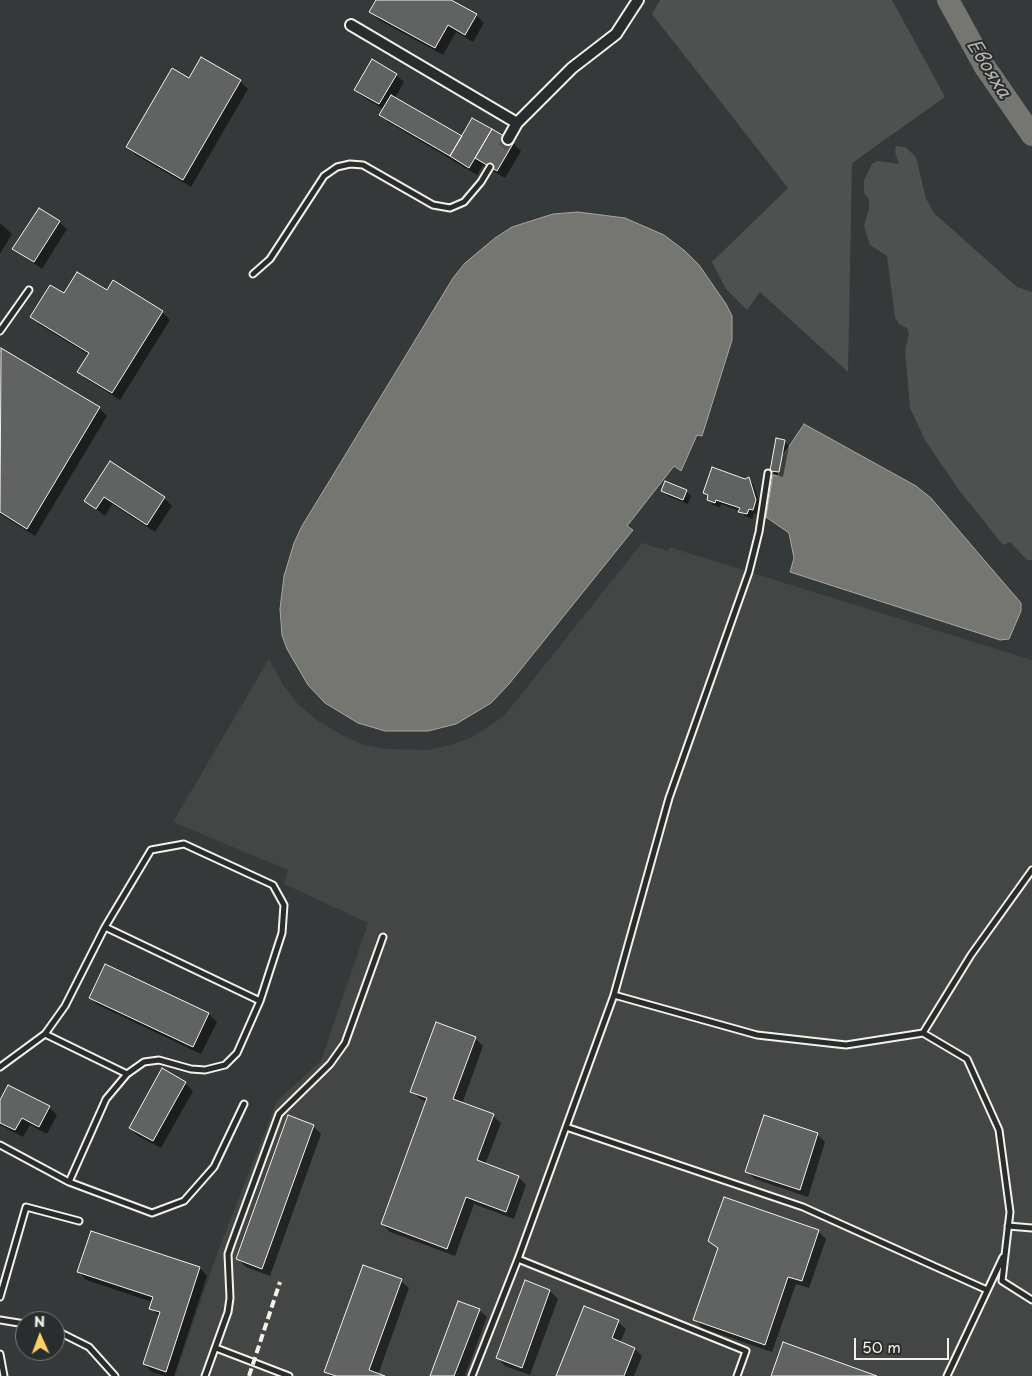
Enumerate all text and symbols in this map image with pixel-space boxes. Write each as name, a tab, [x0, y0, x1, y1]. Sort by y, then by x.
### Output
water label: Евояха	[961, 35, 1015, 103]
north arrow	[15, 1311, 65, 1361]
text: N	[34, 1311, 45, 1332]
scale bar	[857, 1328, 952, 1360]
text: 50 m	[862, 1335, 901, 1358]

